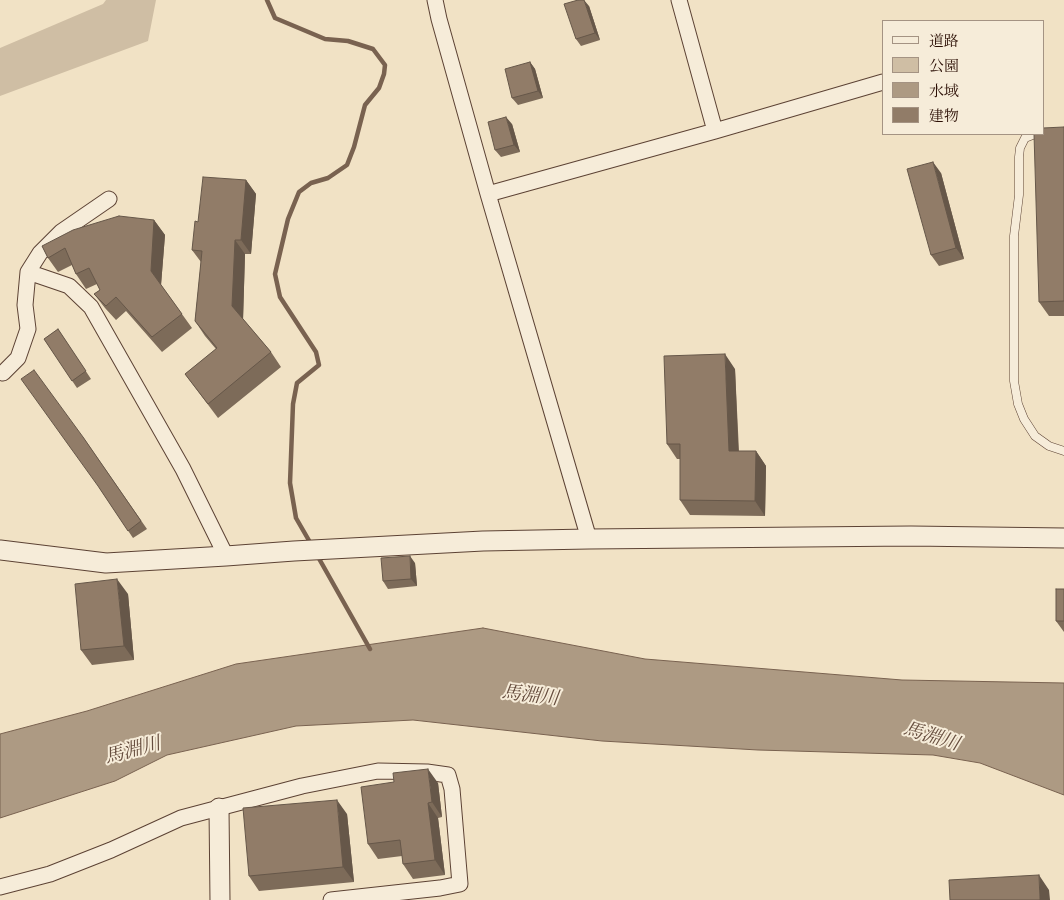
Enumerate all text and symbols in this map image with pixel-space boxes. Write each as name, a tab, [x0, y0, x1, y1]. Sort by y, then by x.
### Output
legend	[882, 20, 1044, 135]
text: 道路	[929, 32, 959, 51]
text: 公園	[929, 57, 959, 76]
text: 水域	[929, 82, 959, 101]
text: 建物	[929, 107, 959, 126]
water label: 馬淵川	[500, 682, 560, 712]
water label: 馬淵川	[900, 719, 962, 757]
water label: 馬淵川	[103, 734, 163, 770]

